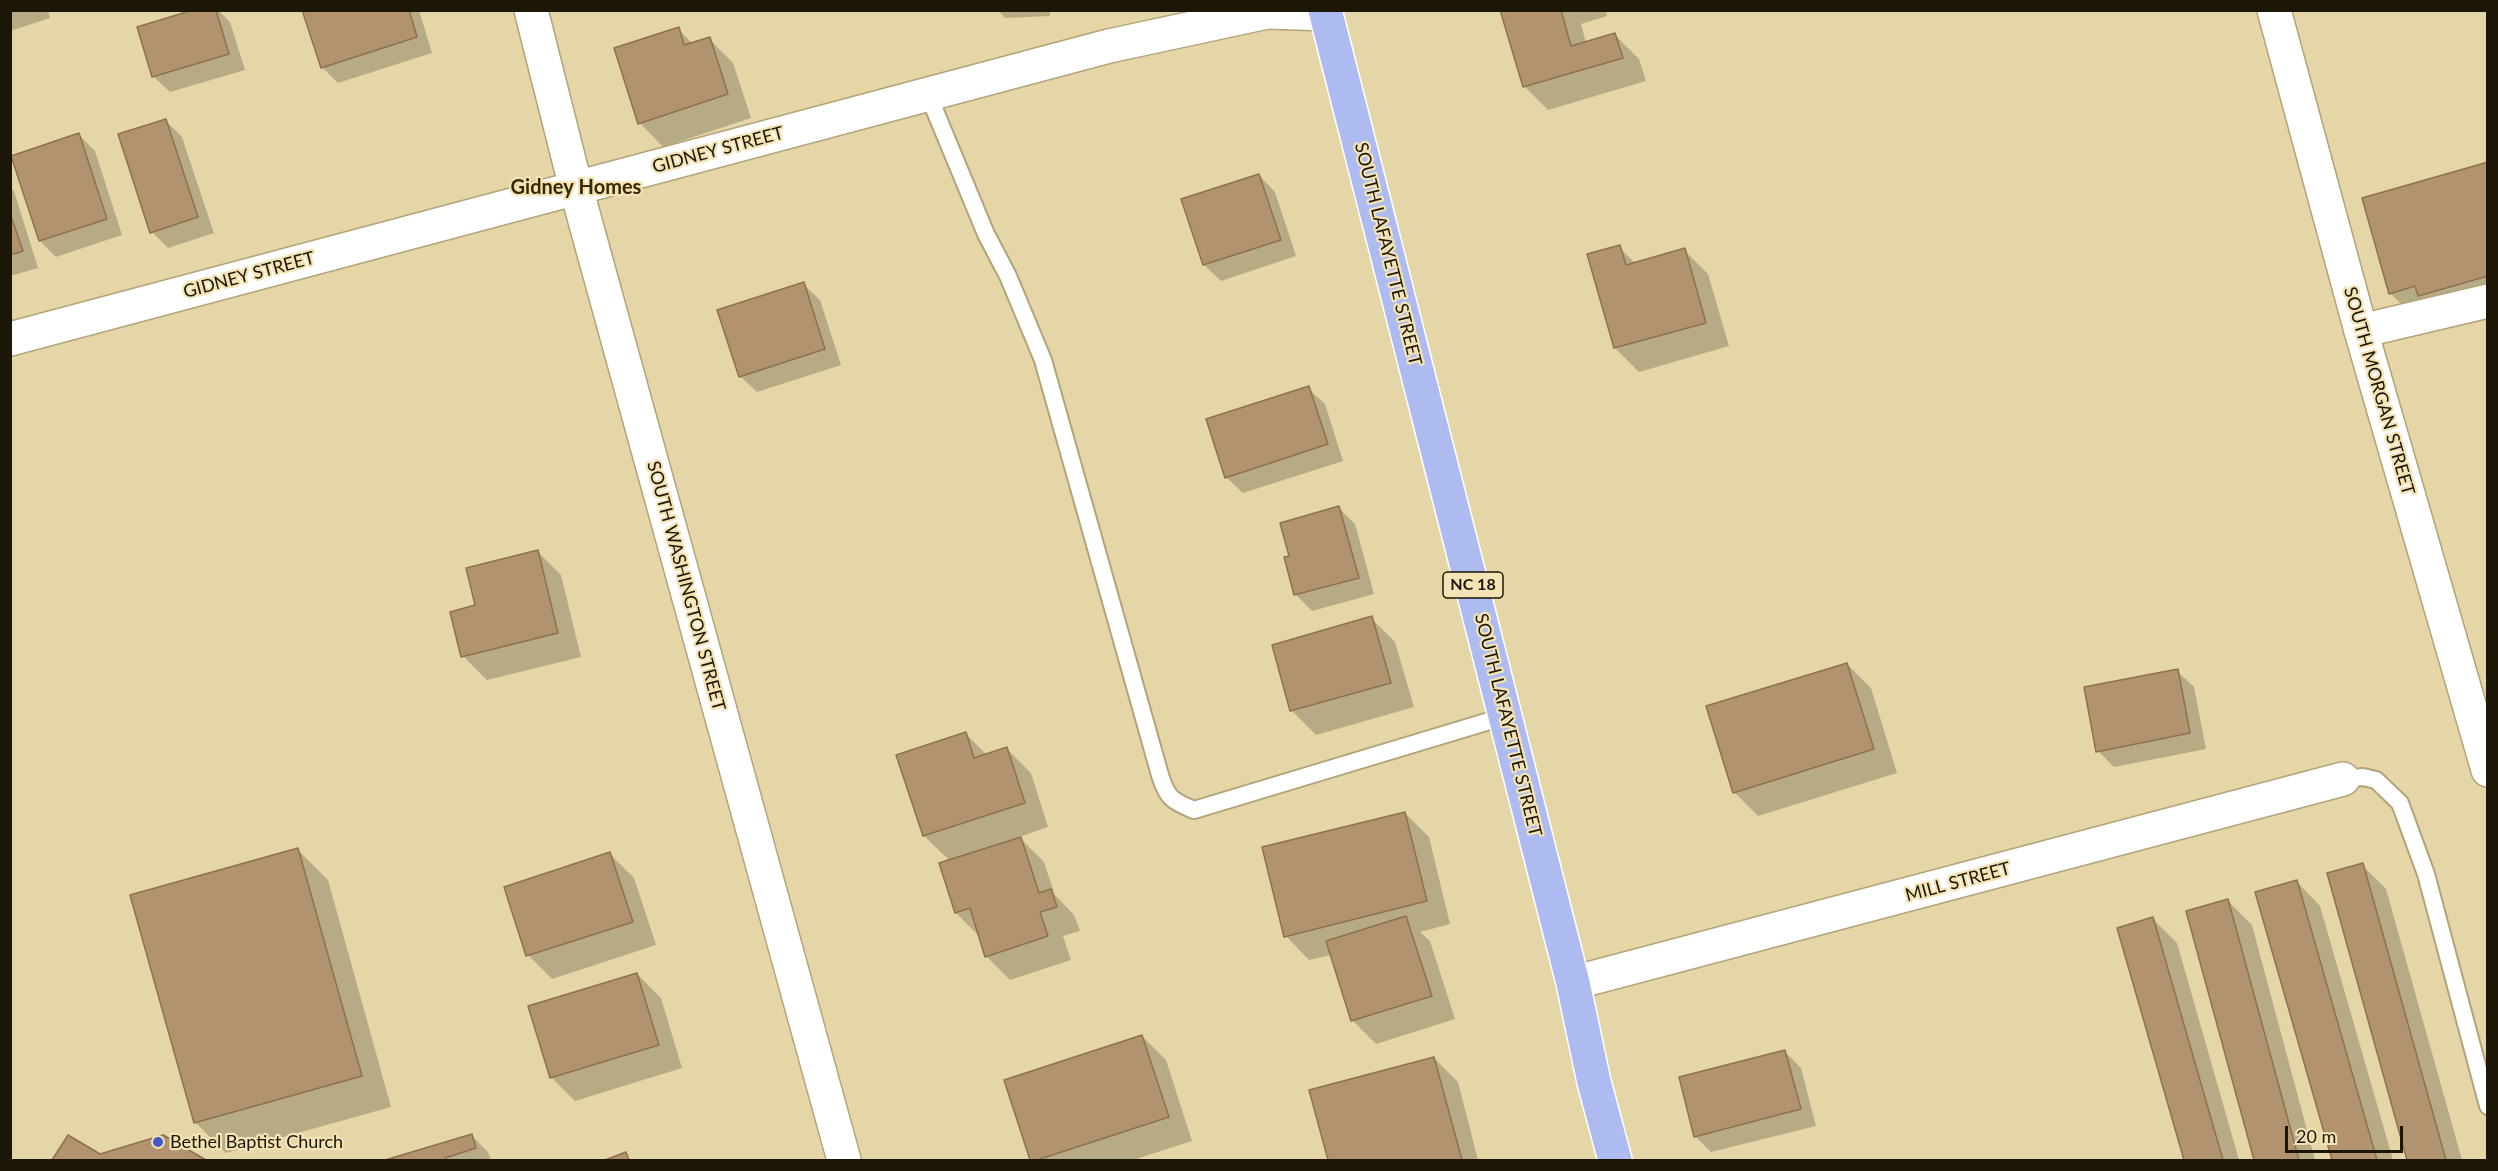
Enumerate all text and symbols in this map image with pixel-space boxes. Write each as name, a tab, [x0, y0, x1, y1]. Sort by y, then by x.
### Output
street label: GIDNEY STREET	[650, 122, 786, 178]
street label: SOUTH LAFAYETTE STREET	[1350, 140, 1426, 368]
district label: Gidney Homes	[511, 176, 641, 200]
street label: GIDNEY STREET	[181, 247, 317, 303]
street label: SOUTH MORGAN STREET	[2339, 285, 2419, 497]
street label: SOUTH WASHINGTON STREET	[642, 459, 730, 713]
road number: NC 18	[1443, 572, 1503, 598]
street label: SOUTH LAFAYETTE STREET	[1470, 611, 1546, 839]
street label: MILL STREET	[1903, 858, 2013, 906]
scale bar	[2288, 1114, 2406, 1152]
text: 20 m	[2296, 1125, 2336, 1147]
place label: Bethel Baptist Church	[170, 1131, 343, 1153]
marker: Bethel Baptist Church	[151, 1135, 165, 1149]

